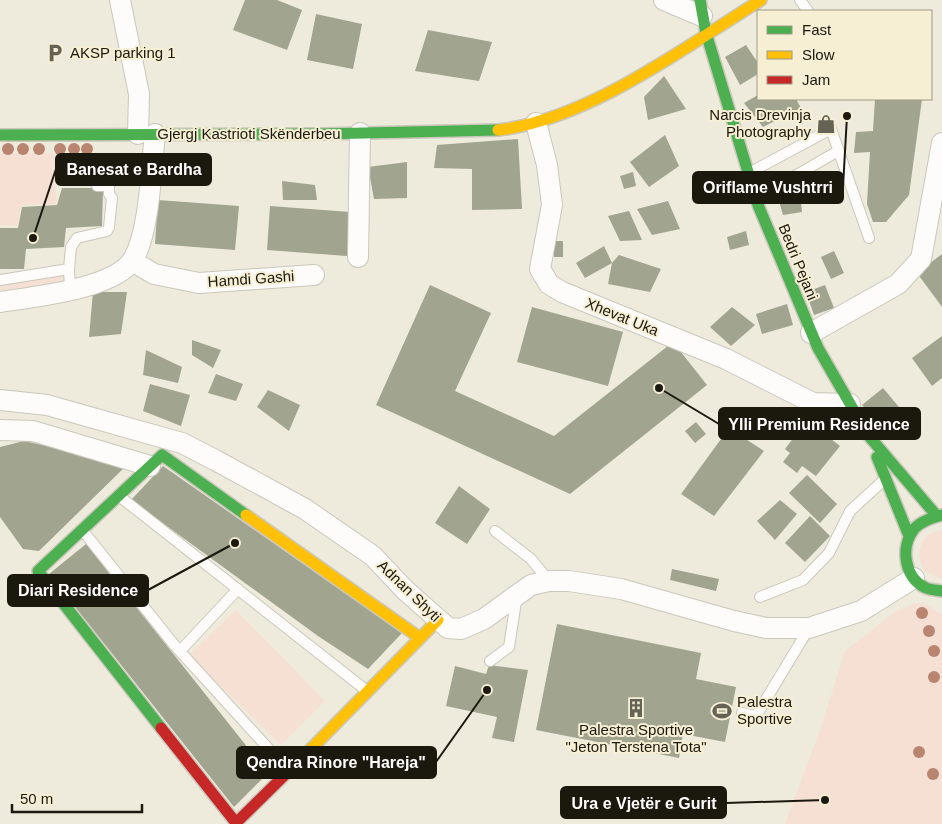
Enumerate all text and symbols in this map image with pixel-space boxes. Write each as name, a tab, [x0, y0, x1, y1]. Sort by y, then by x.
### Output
legend	[757, 10, 932, 100]
text: Fast	[802, 21, 832, 38]
parking icon: AKSP parking 1	[44, 42, 66, 64]
place label: AKSP parking 1	[70, 44, 176, 61]
text: Slow	[802, 46, 835, 63]
text: Jam	[802, 71, 830, 88]
place label: Narcis Drevinja Photography	[709, 106, 812, 140]
shop icon: Narcis Drevinja Photography	[815, 113, 837, 135]
street label: Gjergj Kastrioti Skënderbeu	[157, 125, 341, 142]
callout: Banesat e Bardha	[56, 154, 211, 185]
text: Banesat e Bardha	[66, 161, 202, 178]
callout: Oriflame Vushtrri	[693, 172, 843, 203]
text: Oriflame Vushtrri	[703, 179, 833, 196]
street label: Bedri Pejani	[775, 221, 821, 302]
street label: Hamdi Gashi	[207, 267, 295, 290]
street label: Xhevat Uka	[583, 294, 662, 339]
callout: Ylli Premium Residence	[719, 408, 920, 439]
text: Ylli Premium Residence	[728, 416, 910, 433]
street label: Adnan Shyti	[374, 556, 444, 625]
callout: Diari Residence	[8, 575, 148, 606]
text: Diari Residence	[18, 582, 138, 599]
place label: Palestra Sportive	[737, 693, 793, 727]
building icon: Palestra Sportive "Jeton Terstena Tota"	[625, 697, 647, 719]
sports icon: Palestra Sportive	[711, 700, 733, 722]
place label: Palestra Sportive "Jeton Terstena Tota"	[565, 721, 707, 755]
callout: Qendra Rinore "Hareja"	[237, 747, 436, 778]
text: Qendra Rinore "Hareja"	[246, 754, 426, 771]
scale bar	[12, 782, 142, 814]
callout: Ura e Vjetër e Gurit	[561, 787, 726, 818]
text: 50 m	[20, 790, 53, 807]
text: Ura e Vjetër e Gurit	[572, 795, 717, 812]

